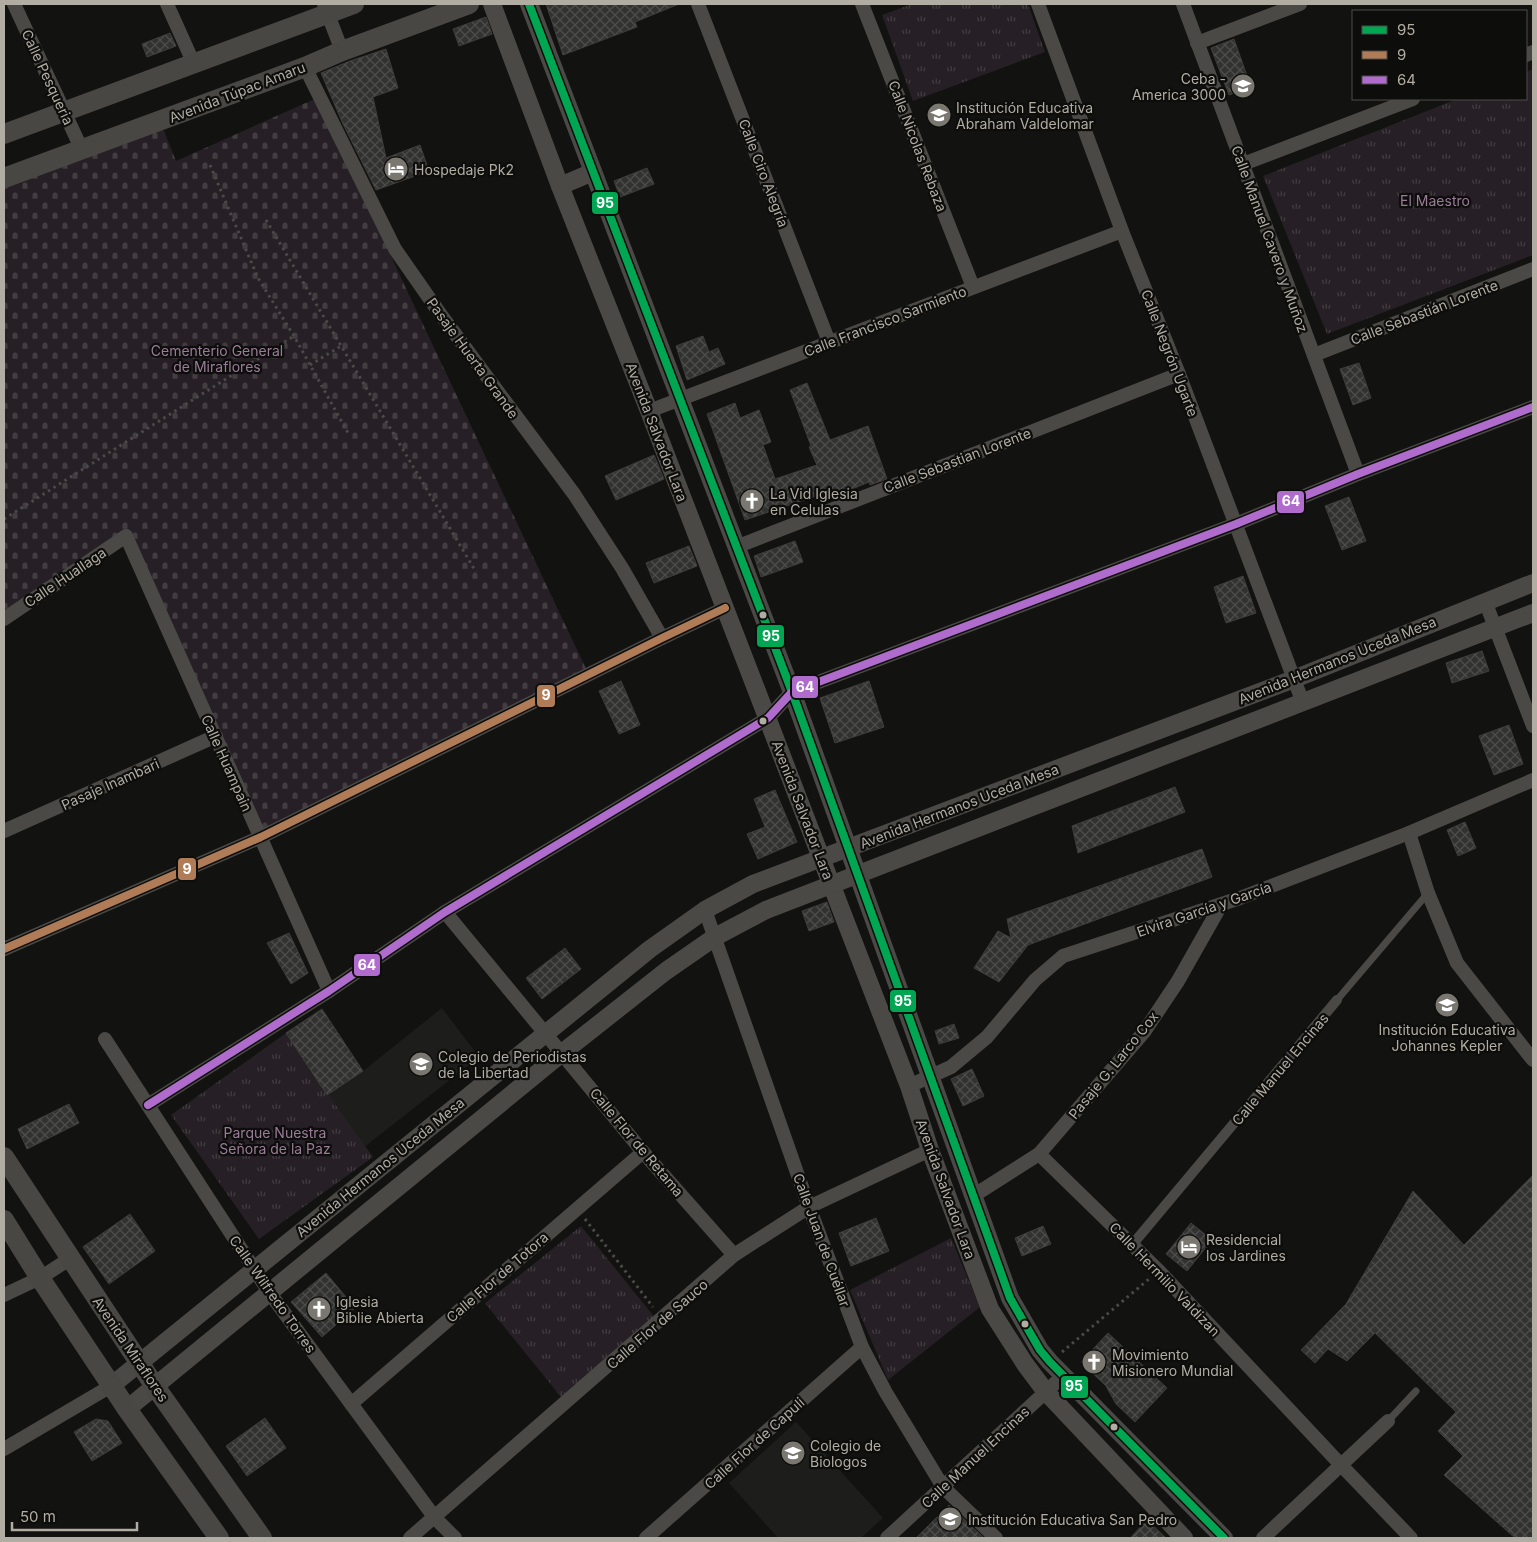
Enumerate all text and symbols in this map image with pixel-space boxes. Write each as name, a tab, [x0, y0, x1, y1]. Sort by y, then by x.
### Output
legend	[1352, 10, 1527, 100]
text: 95	[1397, 20, 1415, 39]
street label: Calle Pesqueria	[19, 27, 77, 127]
text: 9	[1397, 45, 1406, 64]
street label: Avenida Túpac Amaru	[166, 58, 308, 126]
place label: Ceba - America 3000	[1132, 70, 1226, 103]
text: 64	[1397, 70, 1416, 89]
school or university icon: Ceba - America 3000	[1230, 73, 1256, 99]
street label: Calle Nicolas Rebaza	[885, 78, 951, 214]
place label: Institución Educativa Abraham Valdelomar	[956, 99, 1094, 132]
school or university icon: Institución Educativa Abraham Valdelomar	[926, 102, 952, 128]
street label: Calle Ciro Alegría	[736, 117, 792, 229]
street label: Calle Manuel Cavero y Muñoz	[1228, 143, 1312, 335]
hotel icon: Hospedaje Pk2	[383, 156, 409, 182]
place label: Hospedaje Pk2	[414, 161, 514, 178]
line badge: 95	[591, 191, 619, 215]
park label: El Maestro	[1400, 192, 1470, 209]
text: 95	[596, 194, 614, 211]
street label: Calle Sebastián Lorente	[1348, 276, 1500, 348]
street label: Calle Francisco Sarmiento	[801, 282, 969, 360]
street label: Calle Negrón Ugarte	[1138, 287, 1202, 419]
street label: Pasaje Huerta Grande	[424, 294, 522, 422]
park label: Cementerio General de Miraflores	[151, 342, 283, 375]
street label: Avenida Salvador Lara	[623, 360, 691, 504]
street label: Calle Sebastian Lorente	[881, 424, 1033, 496]
place label: La Vid Iglesia en Celulas	[770, 485, 858, 518]
church icon: La Vid Iglesia en Celulas	[739, 488, 765, 514]
line badge: 64	[1276, 490, 1305, 514]
text: 64	[1282, 492, 1300, 509]
street label: Calle Huallaga	[21, 544, 109, 610]
unlabelled marker	[758, 610, 768, 620]
street label: Avenida Hermanos Uceda Mesa	[1236, 612, 1438, 708]
line badge: 95	[756, 624, 785, 648]
text: 95	[762, 627, 780, 644]
line badge: 64	[791, 675, 819, 699]
text: 64	[796, 678, 814, 695]
line badge: 9	[536, 684, 556, 708]
text: 9	[541, 686, 551, 703]
street label: Calle Huampain	[198, 712, 256, 814]
unlabelled marker	[758, 716, 768, 726]
street label: Avenida Salvador Lara	[769, 738, 837, 882]
street label: Pasaje Inambari	[59, 755, 161, 813]
street label: Avenida Hermanos Uceda Mesa	[857, 760, 1061, 852]
line badge: 9	[177, 857, 197, 881]
text: 9	[182, 860, 192, 877]
street label: Elvira García y García	[1135, 878, 1273, 940]
line badge: 64	[353, 953, 381, 977]
text: 64	[358, 956, 376, 973]
line badge: 95	[889, 989, 917, 1013]
text: 95	[894, 992, 912, 1009]
school or university icon: Institución Educativa Johannes Kepler	[1434, 992, 1460, 1018]
street label: Pasaje G. Larco Cox	[1065, 1008, 1162, 1122]
street label: Calle Manuel Encinas	[1228, 1009, 1332, 1129]
place label: Institución Educativa Johannes Kepler	[1378, 1021, 1516, 1054]
place label: Colegio de Periodistas de la Libertad	[438, 1048, 587, 1081]
school or university icon: Colegio de Periodistas de la Libertad	[408, 1051, 434, 1077]
street label: Calle Flor de Retama	[587, 1084, 687, 1200]
street label: Avenida Hermanos Uceda Mesa	[292, 1094, 468, 1240]
street label: Avenida Salvador Lara	[913, 1117, 979, 1261]
park label: Parque Nuestra Señora de la Paz	[219, 1124, 331, 1157]
street label: Calle Juan de Cuéllar	[790, 1171, 854, 1309]
street label: Calle Hermilio Valdizan	[1106, 1218, 1224, 1340]
street label: Calle Flor de Totora	[443, 1228, 551, 1326]
place label: Residencial los Jardines	[1206, 1231, 1286, 1264]
street label: Calle Wilfredo Torres	[226, 1232, 320, 1356]
hotel icon: Residencial los Jardines	[1176, 1234, 1202, 1260]
street label: Calle Flor de Sauco	[603, 1275, 711, 1373]
street label: Avenida Miraflores	[89, 1293, 173, 1405]
place label: Iglesia Biblie Abierta	[336, 1293, 424, 1326]
church icon: Iglesia Biblie Abierta	[306, 1296, 332, 1322]
unlabelled marker	[1020, 1319, 1030, 1329]
place label: Movimiento Misionero Mundial	[1112, 1346, 1233, 1379]
church icon: Movimiento Misionero Mundial	[1081, 1349, 1107, 1375]
line badge: 95	[1060, 1375, 1089, 1399]
text: 95	[1065, 1377, 1083, 1394]
street label: Calle Flor de Capuli	[701, 1394, 807, 1492]
street label: Calle Manuel Encinas	[918, 1403, 1032, 1511]
unlabelled marker	[1109, 1422, 1119, 1432]
place label: Colegio de Biologos	[810, 1437, 881, 1470]
school or university icon: Colegio de Biologos	[780, 1440, 806, 1466]
scale bar	[12, 1500, 138, 1532]
school or university icon: Institución Educativa San Pedro	[937, 1506, 963, 1532]
text: 50 m	[20, 1507, 56, 1526]
place label: Institución Educativa San Pedro	[968, 1511, 1177, 1528]

